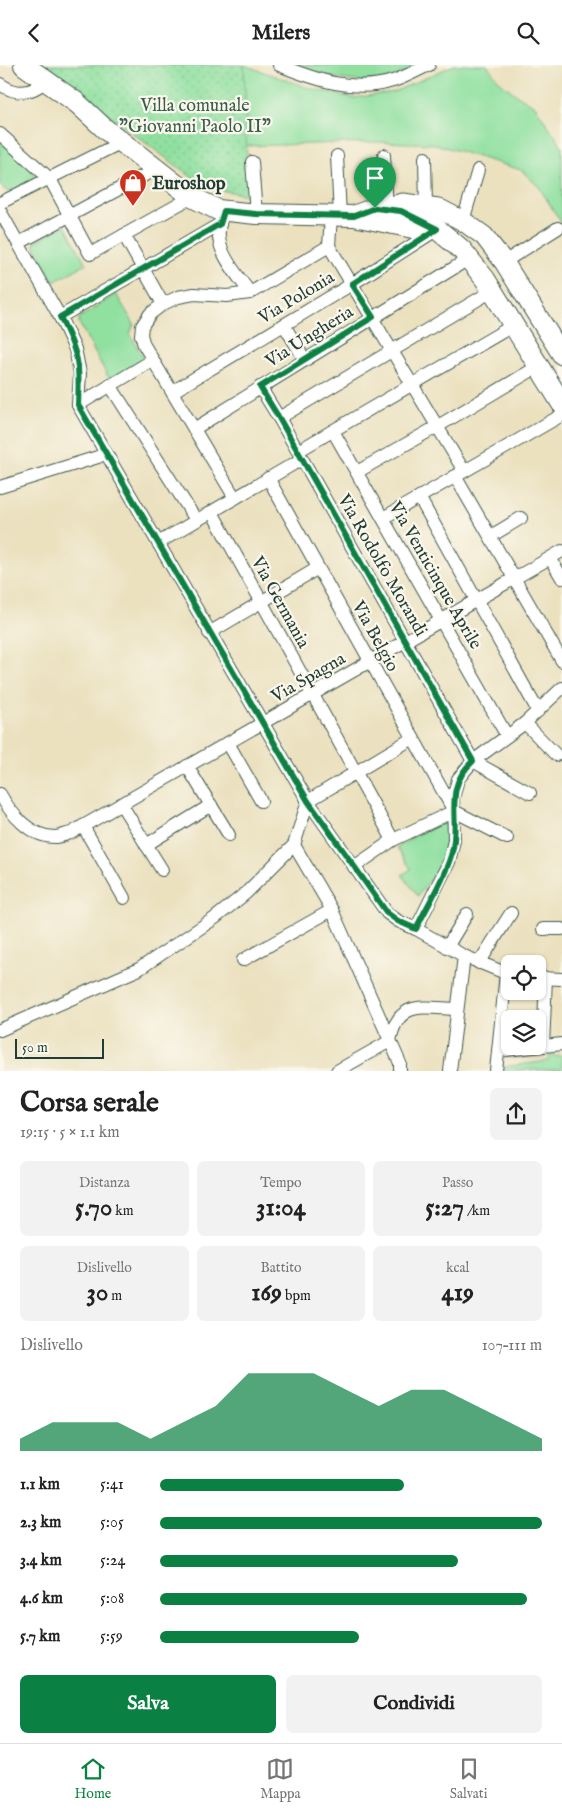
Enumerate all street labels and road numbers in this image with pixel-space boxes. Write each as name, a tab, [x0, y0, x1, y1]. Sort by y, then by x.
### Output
street label: Via Polonia	[254, 267, 339, 330]
street label: Via Ungheria	[261, 301, 358, 374]
street label: Via Rodolfo Morandi	[331, 490, 432, 641]
street label: Via Venticinque Aprile	[383, 497, 486, 654]
street label: Via Germania	[245, 552, 314, 653]
street label: Via Belgio	[345, 596, 404, 676]
street label: Via Spagna	[267, 648, 350, 709]

